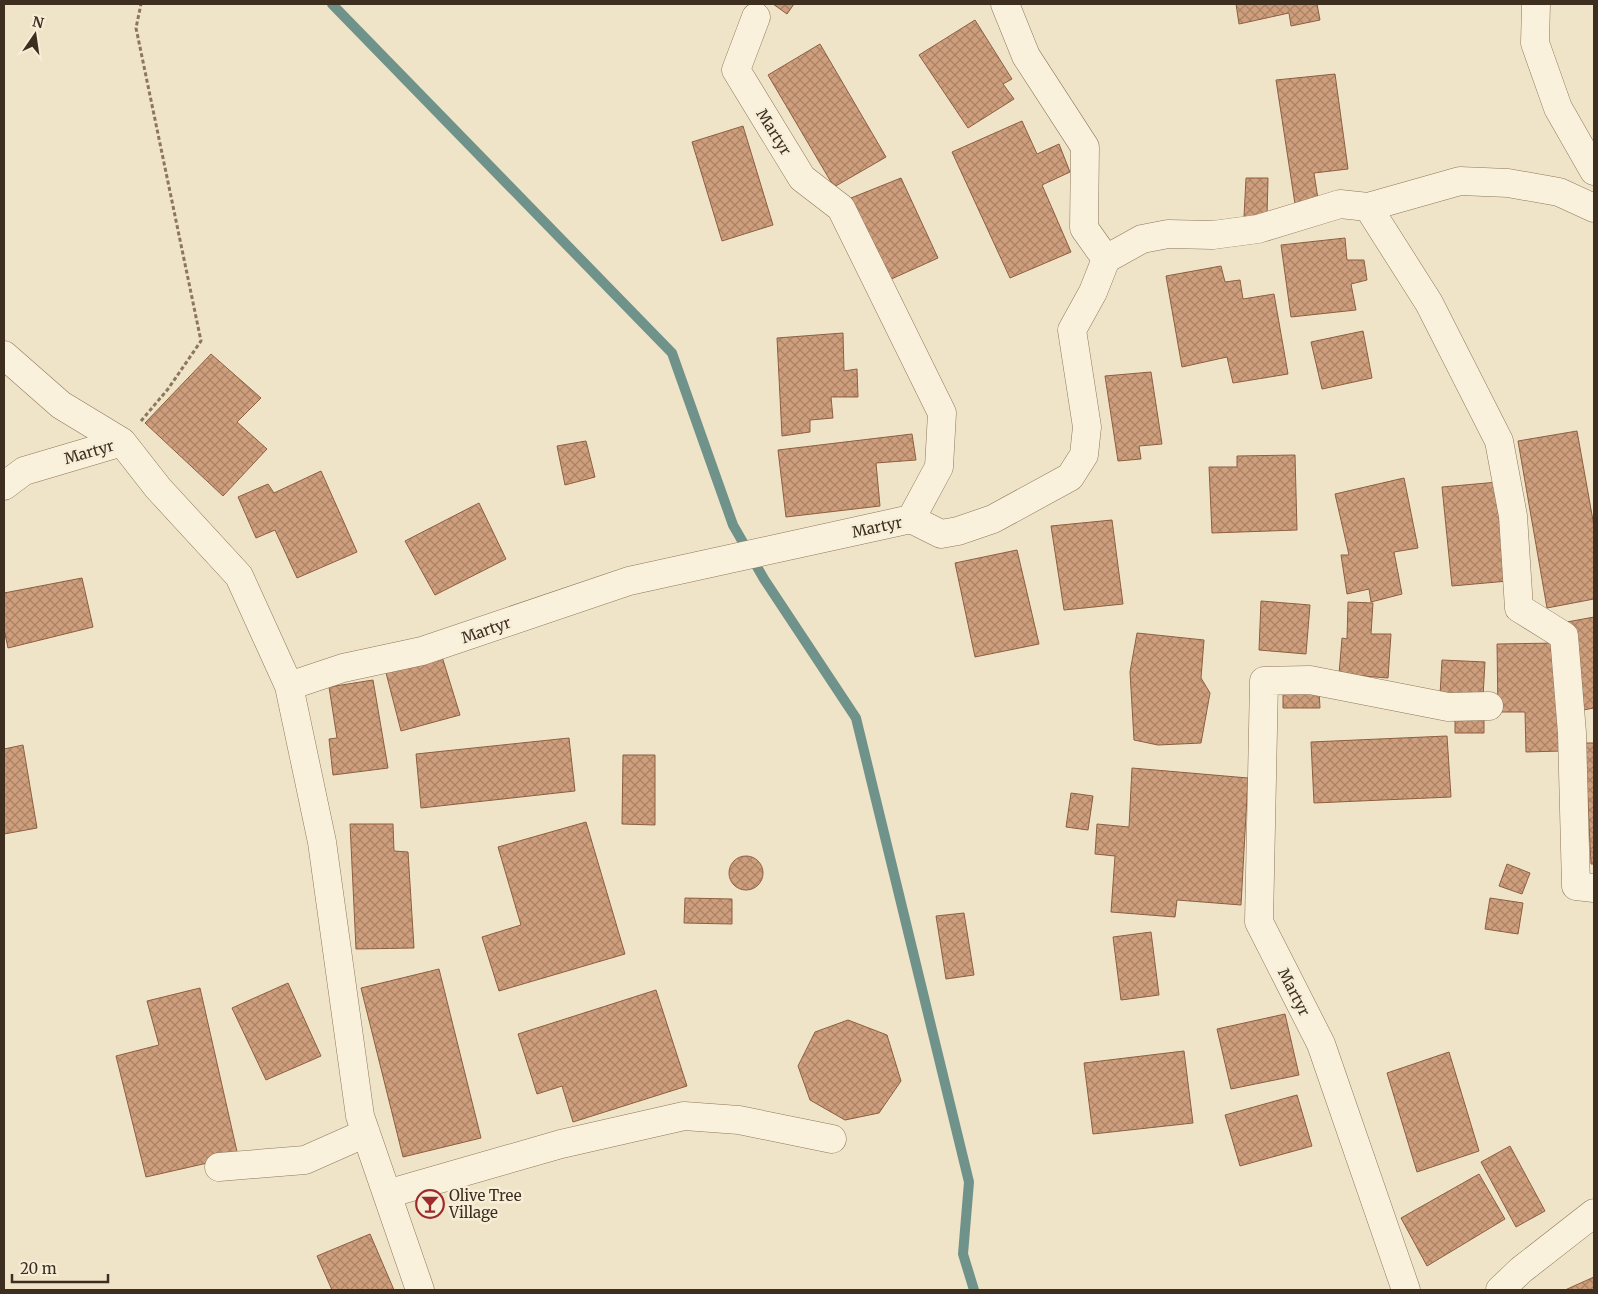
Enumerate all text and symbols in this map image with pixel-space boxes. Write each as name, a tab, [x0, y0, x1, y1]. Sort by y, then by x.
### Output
north arrow	[10, 10, 60, 60]
text: N	[31, 12, 45, 32]
street label: Martyr	[752, 105, 796, 159]
street label: Martyr	[62, 436, 116, 468]
street label: Martyr	[850, 512, 904, 542]
street label: Martyr	[459, 613, 513, 647]
street label: Martyr	[1274, 965, 1314, 1019]
place label: Olive Tree Village	[448, 1186, 522, 1222]
bar icon: Olive Tree Village	[415, 1189, 445, 1219]
scale bar	[12, 1252, 109, 1284]
text: 20 m	[20, 1259, 57, 1278]

